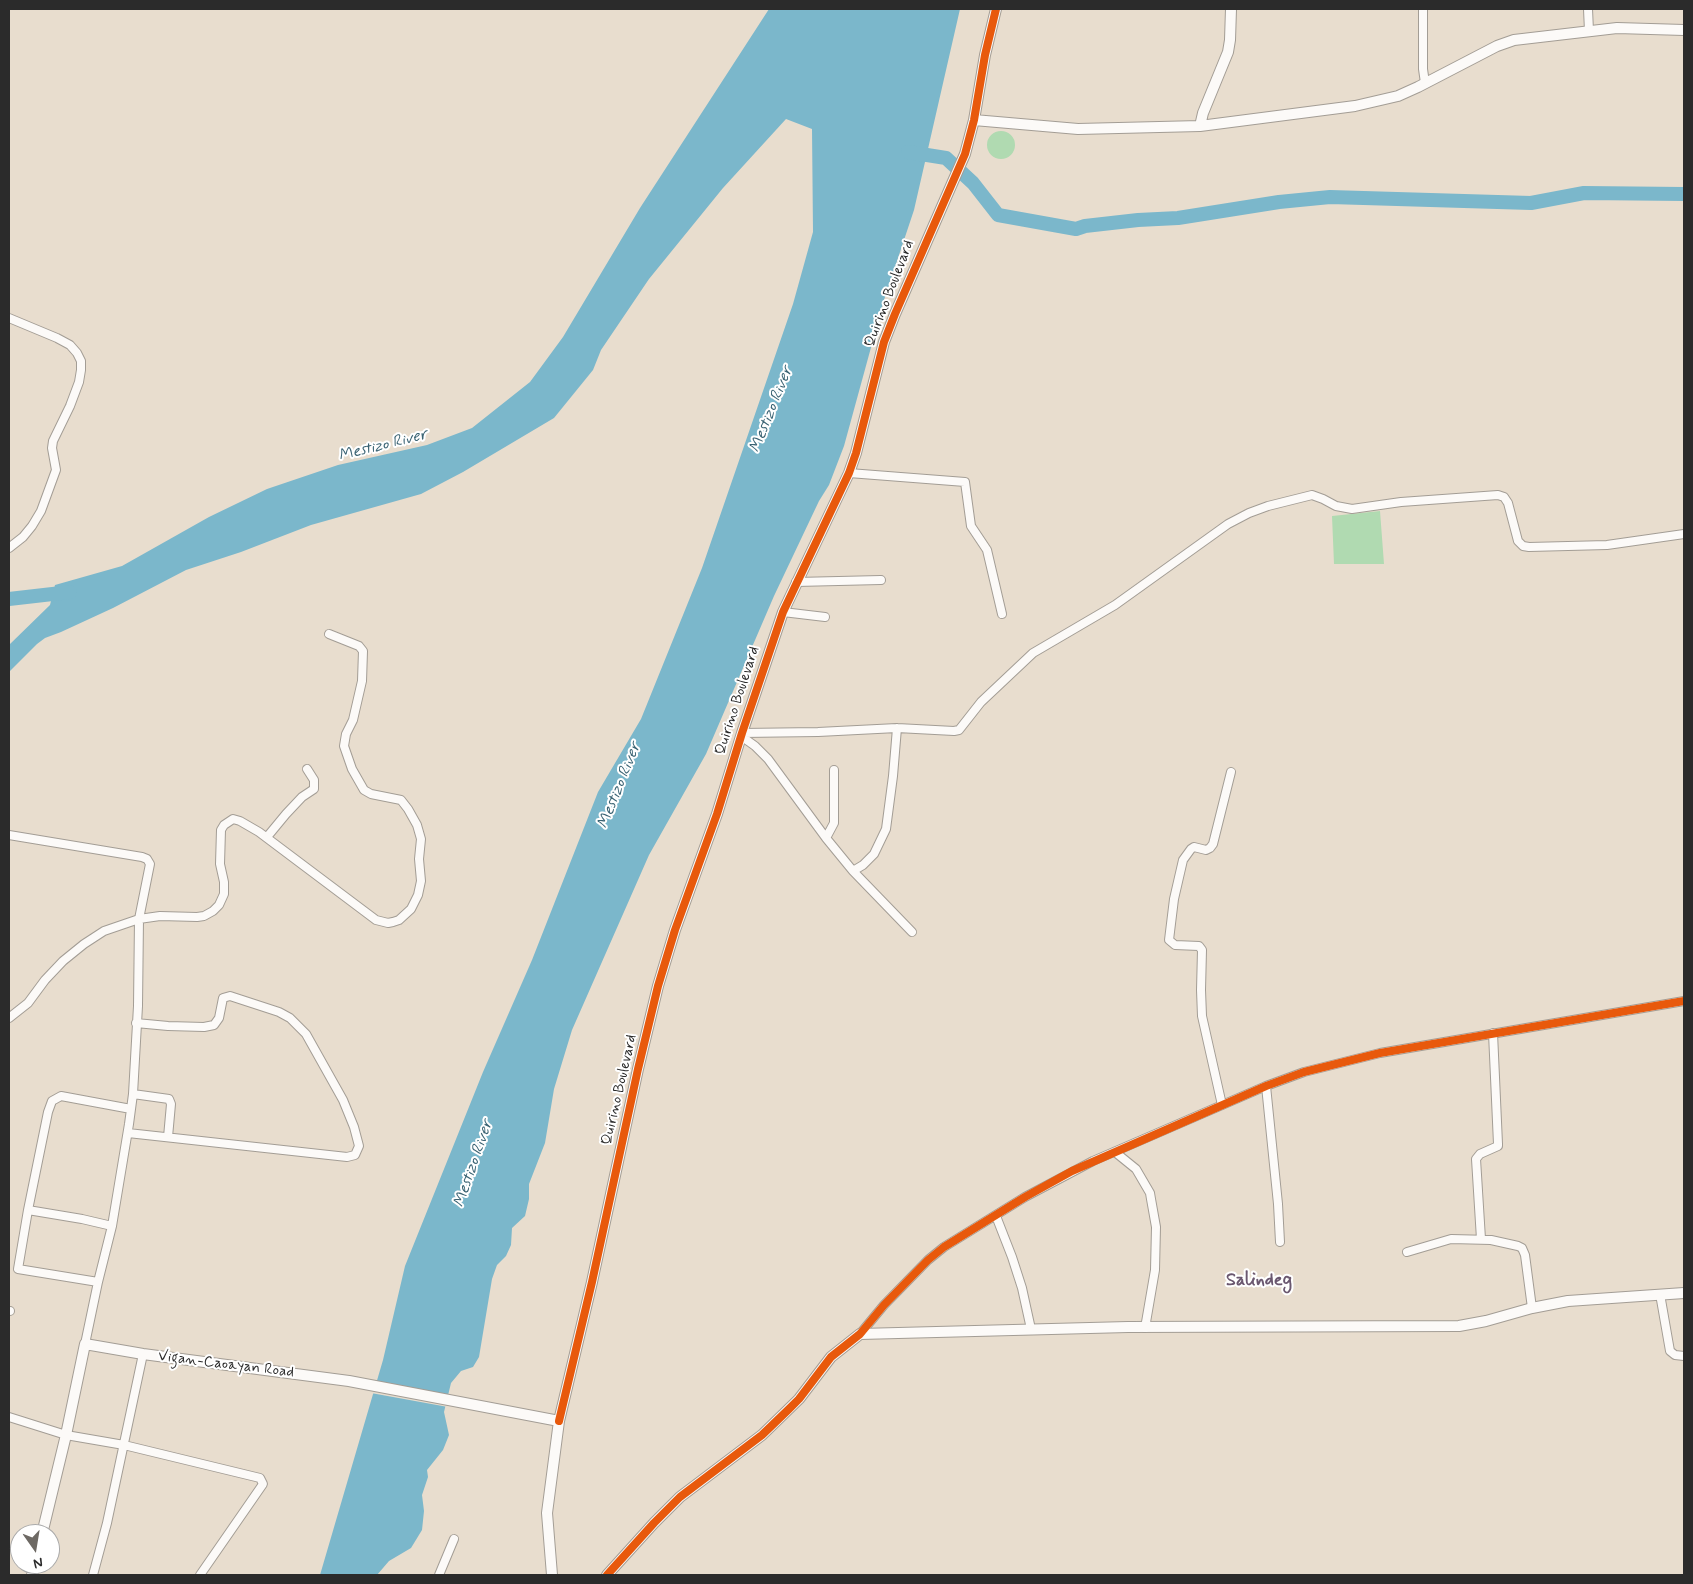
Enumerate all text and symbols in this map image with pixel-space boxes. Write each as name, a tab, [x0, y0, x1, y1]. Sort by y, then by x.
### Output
street label: Quirino Boulevard	[861, 238, 919, 350]
water label: Mestizo River	[746, 364, 798, 456]
water label: Mestizo River	[337, 426, 429, 466]
street label: Quirino Boulevard	[712, 644, 764, 758]
water label: Mestizo River	[594, 740, 646, 832]
street label: Quirino Boulevard	[599, 1033, 641, 1147]
water label: Mestizo River	[450, 1118, 498, 1210]
district label: Salindeg	[1226, 1270, 1292, 1292]
street label: Vigan-Caoayan Road	[157, 1348, 295, 1382]
north arrow	[10, 1524, 60, 1574]
text: N	[32, 1553, 45, 1572]

